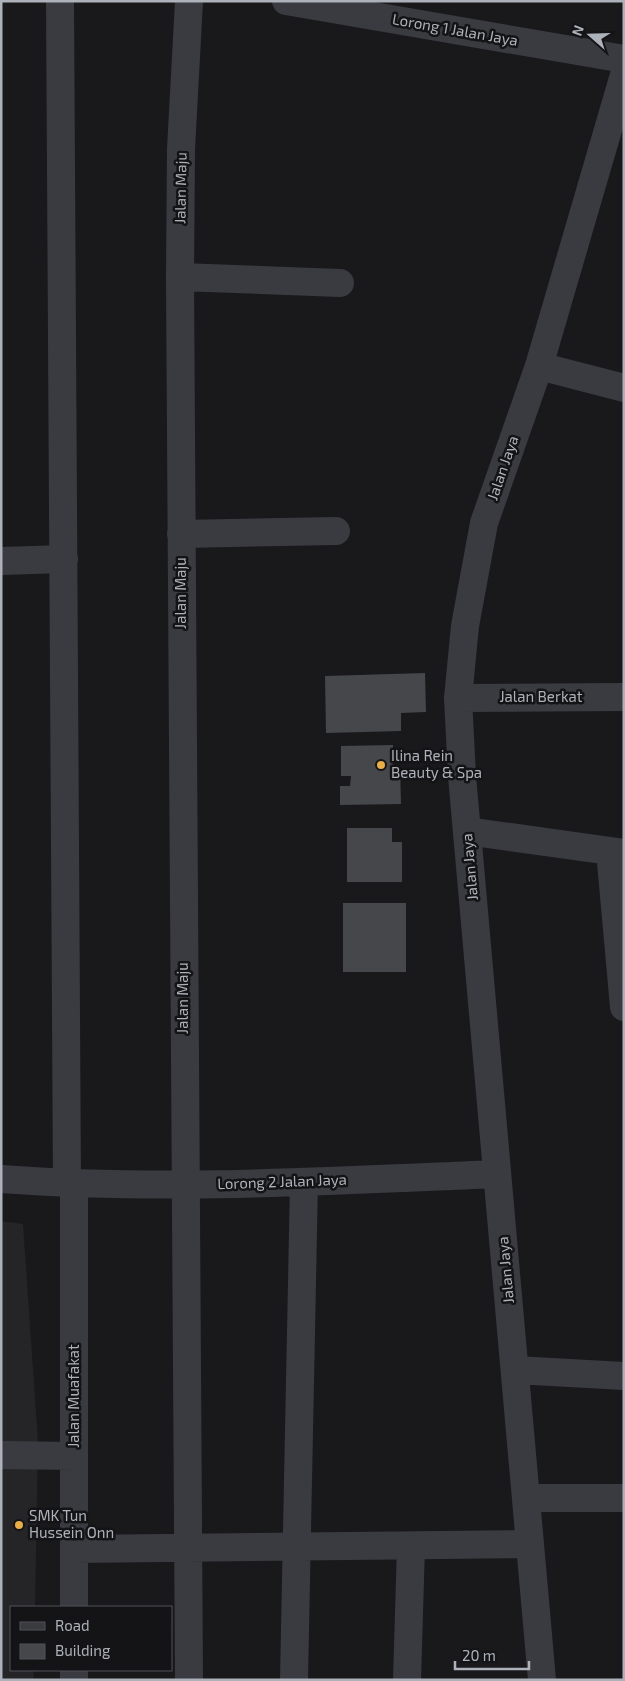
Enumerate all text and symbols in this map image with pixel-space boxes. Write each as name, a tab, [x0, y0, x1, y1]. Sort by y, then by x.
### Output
street label: Lorong 1 Jalan Jaya	[391, 9, 519, 49]
north arrow	[565, 10, 615, 60]
text: N	[568, 23, 587, 38]
street label: Jalan Maju	[170, 152, 191, 224]
street label: Jalan Jaya	[483, 433, 522, 502]
street label: Jalan Maju	[171, 557, 190, 629]
street label: Jalan Berkat	[499, 687, 583, 705]
place label: Ilina Rein Beauty & Spa	[391, 746, 482, 781]
marker: Ilina Rein Beauty & Spa	[375, 759, 387, 771]
street label: Jalan Jaya	[457, 833, 481, 901]
street label: Jalan Maju	[173, 962, 192, 1034]
street label: Lorong 2 Jalan Jaya	[217, 1170, 347, 1192]
street label: Jalan Jaya	[493, 1236, 517, 1304]
street label: Jalan Muafakat	[64, 1344, 82, 1448]
place label: SMK Tun Hussein Onn	[29, 1506, 114, 1541]
marker: SMK Tun Hussein Onn	[13, 1519, 25, 1531]
legend	[10, 1606, 172, 1671]
text: Road	[55, 1616, 90, 1634]
scale bar	[455, 1638, 529, 1670]
text: Building	[55, 1641, 111, 1659]
text: 20 m	[462, 1646, 496, 1664]

